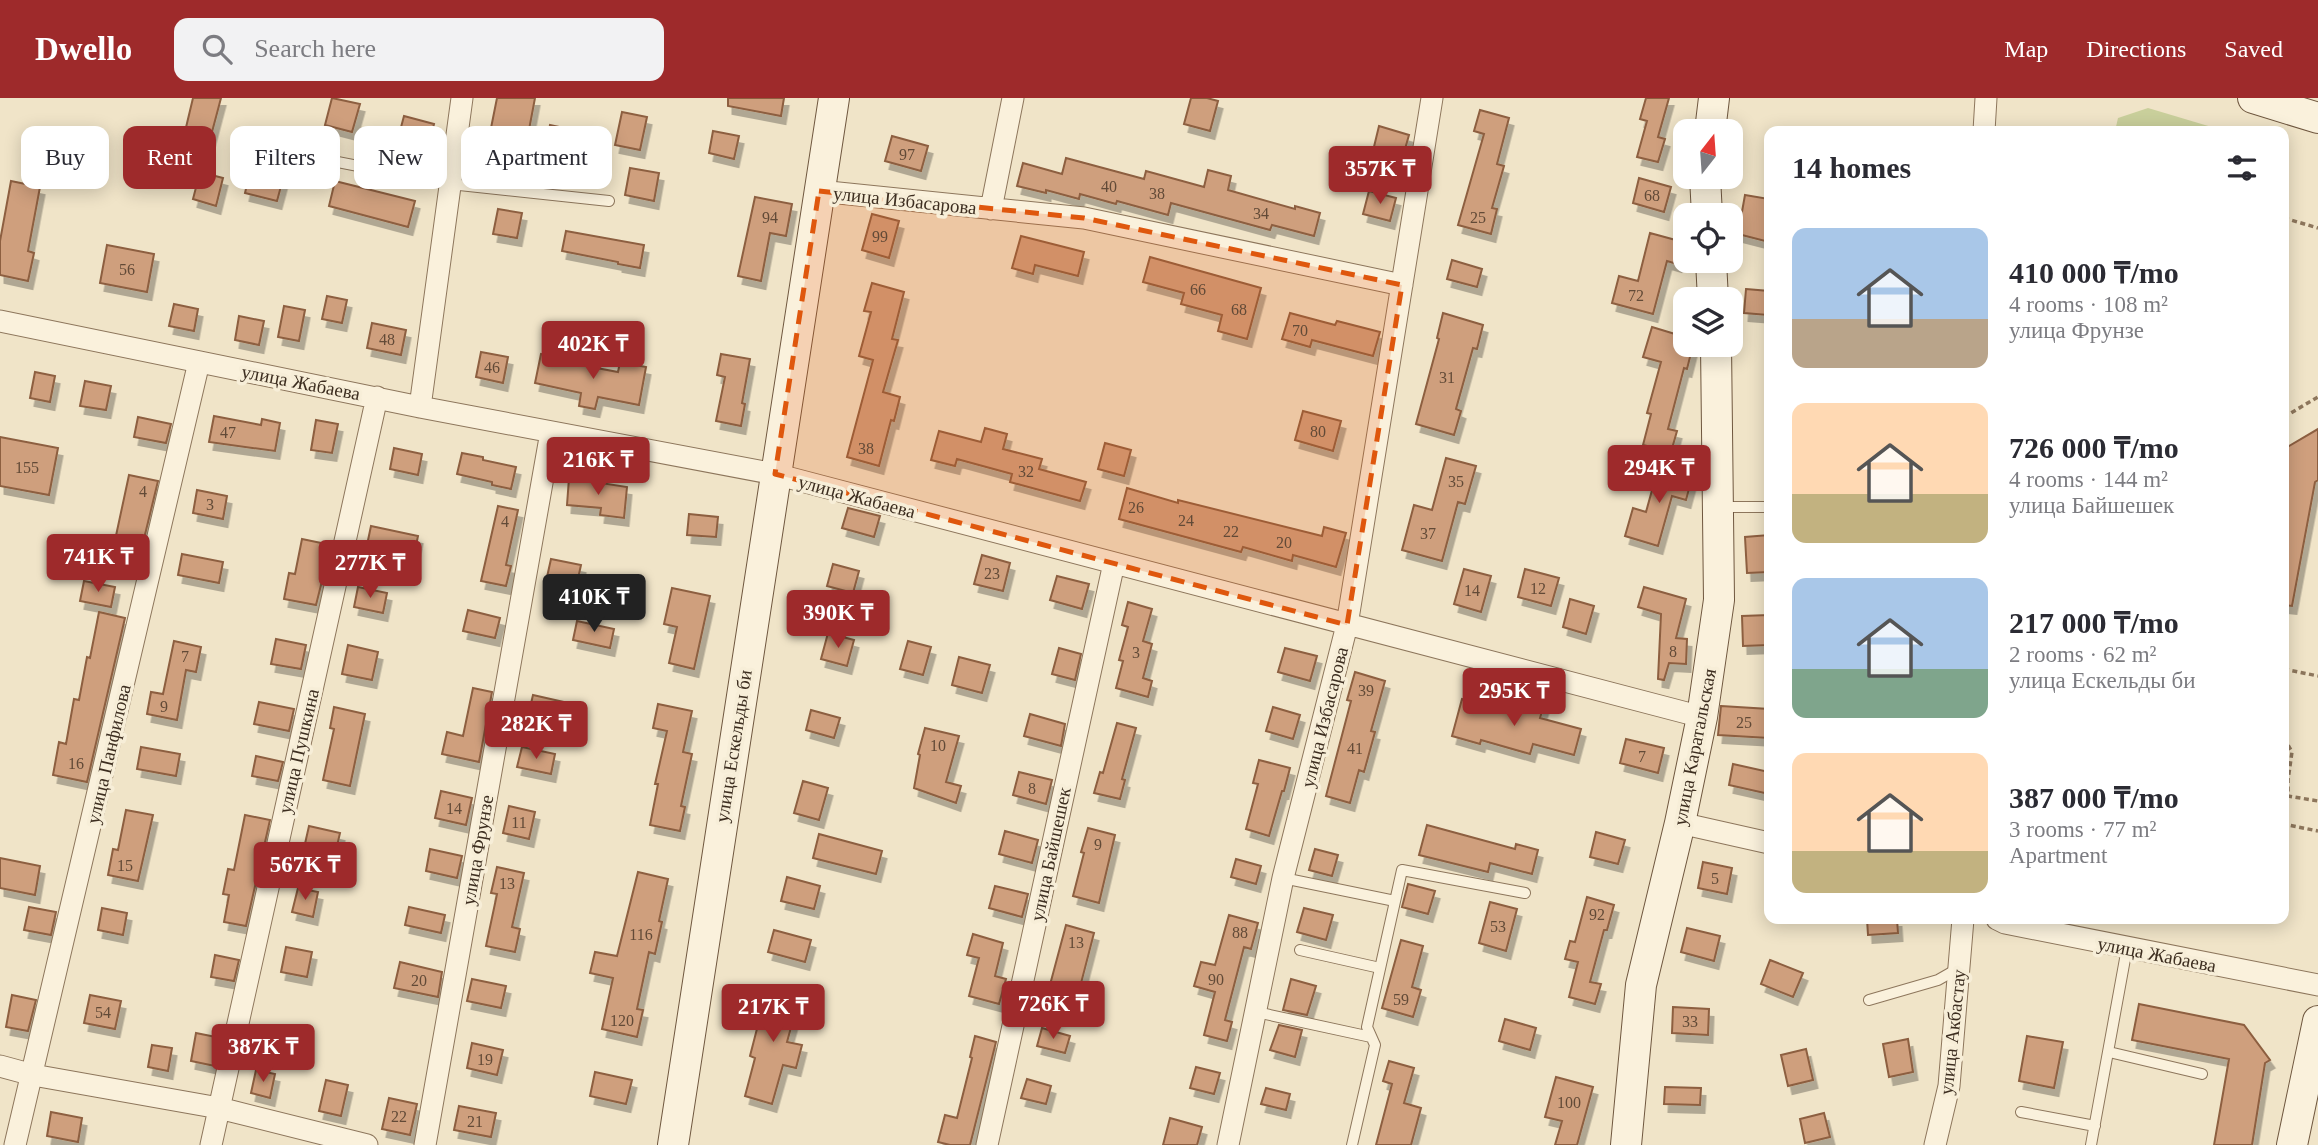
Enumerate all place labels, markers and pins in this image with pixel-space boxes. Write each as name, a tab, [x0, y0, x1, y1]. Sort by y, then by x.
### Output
pin: 357K ₸	[1323, 146, 1437, 206]
pin: 402K ₸	[536, 322, 650, 381]
pin: 216K ₸	[541, 438, 655, 497]
pin: 294K ₸	[1602, 446, 1716, 505]
pin: 741K ₸	[41, 534, 155, 594]
pin: 277K ₸	[313, 540, 427, 600]
pin: 410K ₸	[537, 574, 651, 634]
pin: 390K ₸	[781, 590, 895, 650]
pin: 295K ₸	[1457, 668, 1571, 728]
pin: 282K ₸	[479, 702, 593, 761]
pin: 567K ₸	[248, 842, 362, 902]
pin: 726K ₸	[996, 982, 1110, 1041]
pin: 217K ₸	[716, 984, 830, 1044]
pin: 387K ₸	[206, 1024, 320, 1084]

